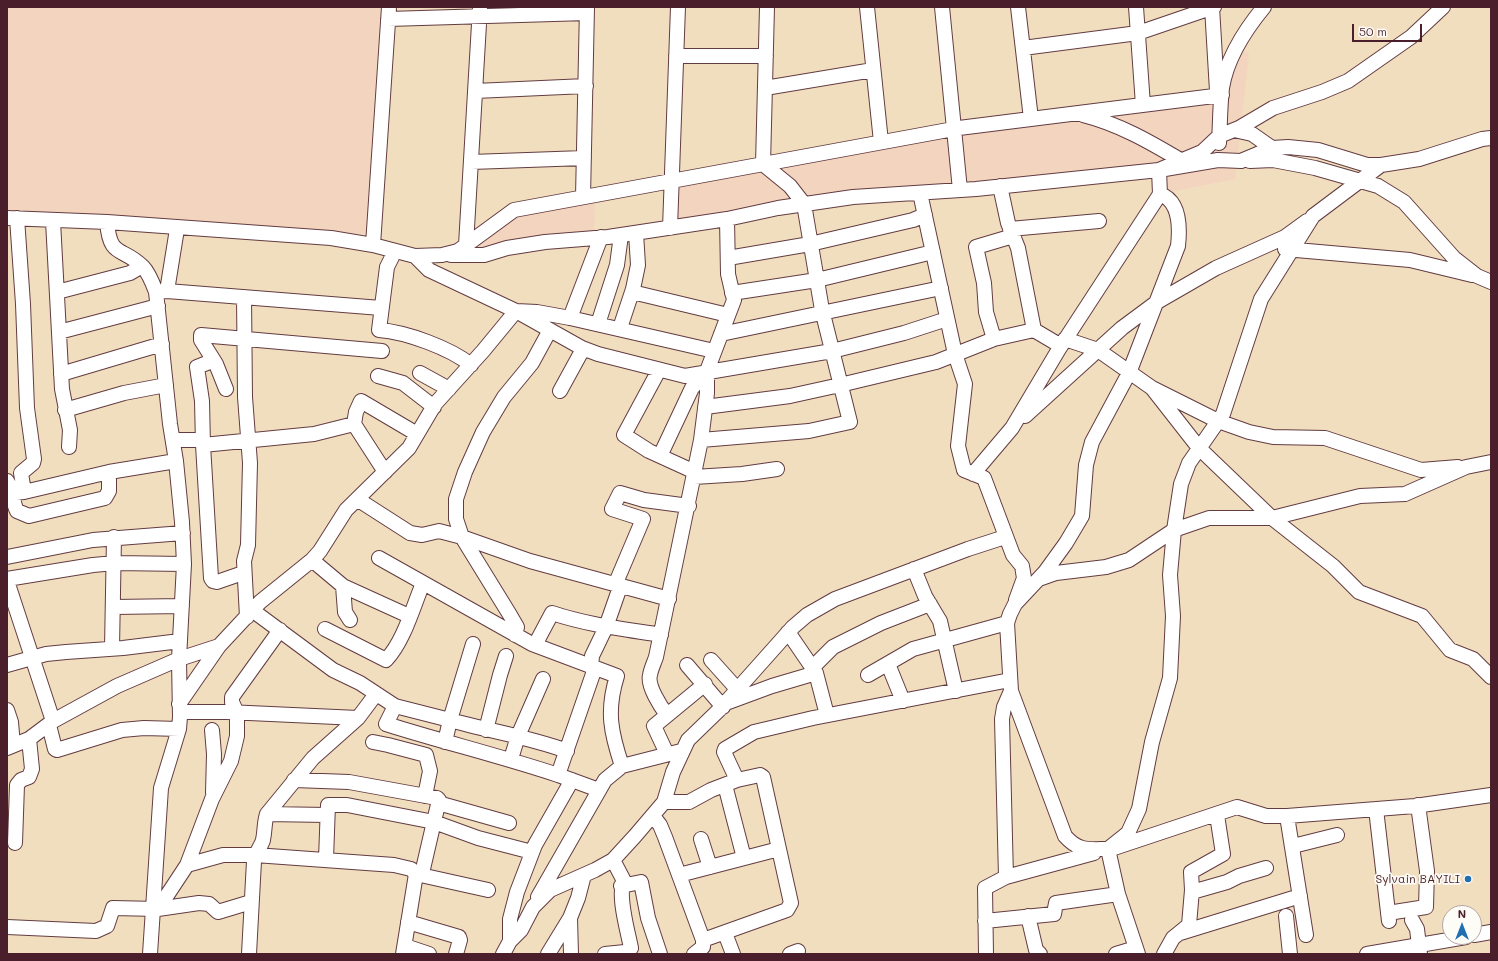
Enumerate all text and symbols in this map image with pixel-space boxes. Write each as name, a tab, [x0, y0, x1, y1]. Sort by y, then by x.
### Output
scale bar	[1354, 16, 1424, 42]
text: 50 m	[1359, 23, 1387, 39]
place label: Sylvain BAYILI	[1376, 872, 1460, 886]
marker: Sylvain BAYILI	[1463, 874, 1473, 884]
north arrow	[1442, 905, 1482, 945]
text: N	[1458, 906, 1466, 921]

